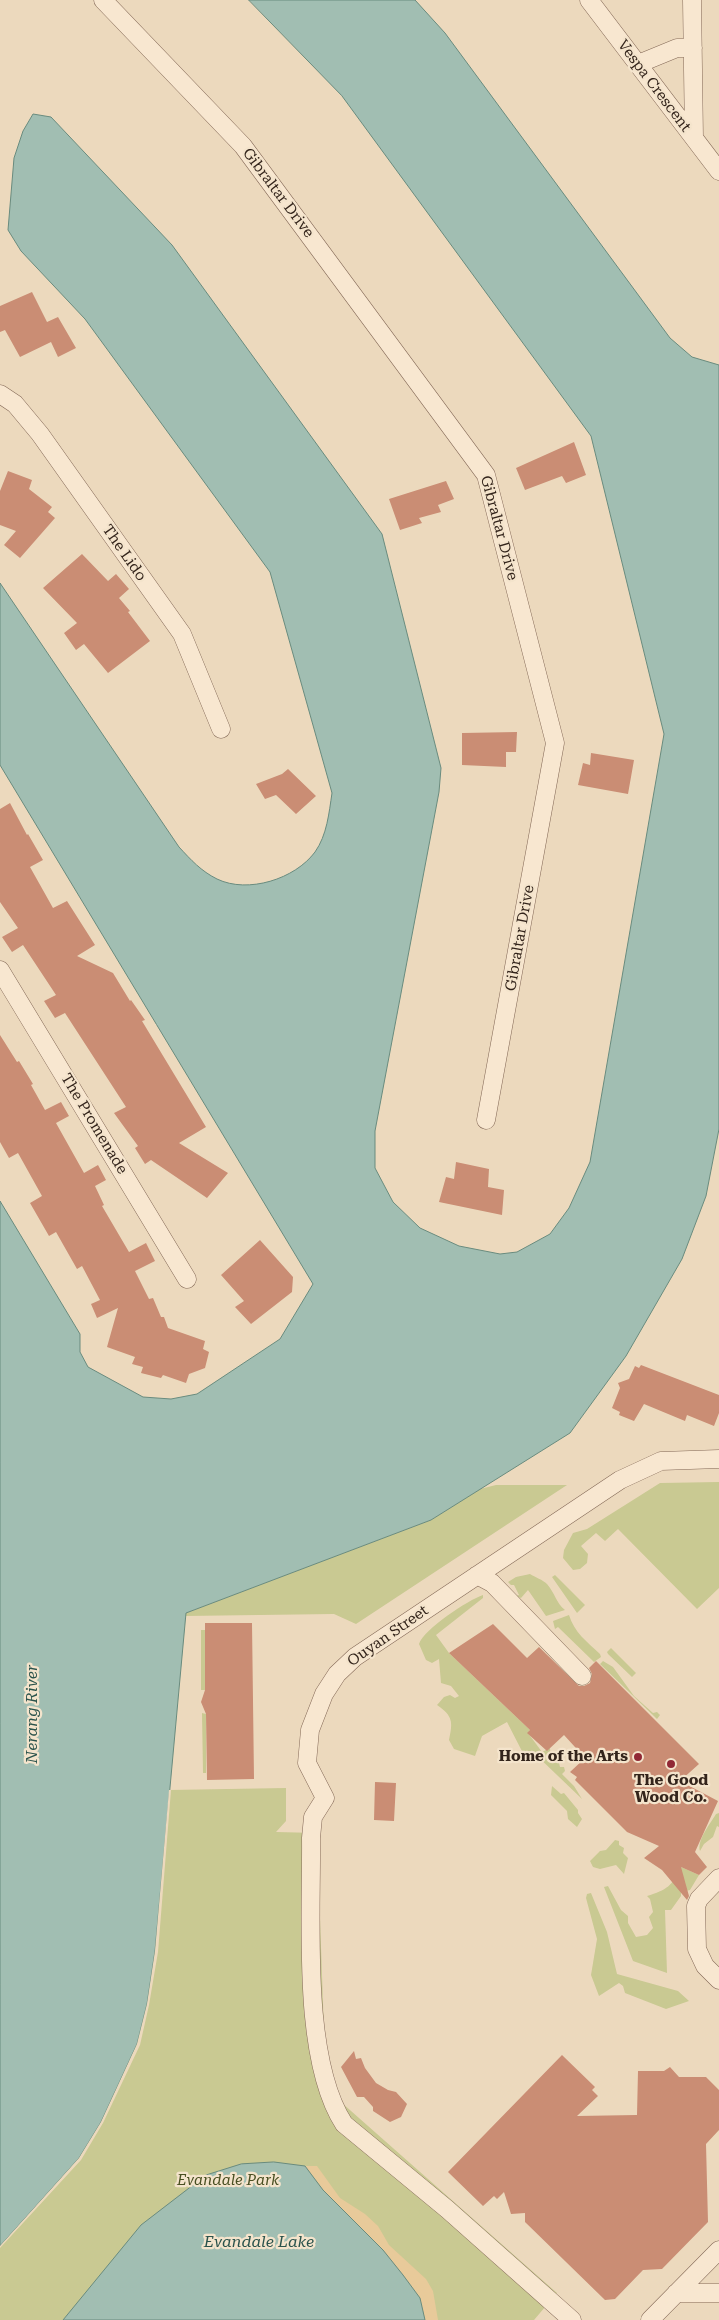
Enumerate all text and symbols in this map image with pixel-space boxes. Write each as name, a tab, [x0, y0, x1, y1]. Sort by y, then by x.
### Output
street label: Vespa Crescent	[614, 36, 694, 136]
street label: Gibraltar Drive	[238, 145, 318, 241]
street label: Gibraltar Drive	[476, 474, 522, 582]
street label: The Lido	[98, 521, 150, 585]
street label: Gibraltar Drive	[502, 883, 538, 993]
street label: The Promenade	[57, 1070, 131, 1178]
street label: Ouyan Street	[344, 1602, 432, 1670]
water label: Nerang River	[22, 1665, 42, 1763]
place label: Home of the Arts	[499, 1748, 628, 1766]
marker: Home of the Arts	[632, 1751, 644, 1763]
marker: The Good Wood Co.	[665, 1758, 677, 1770]
place label: The Good Wood Co.	[634, 1772, 708, 1807]
park label: Evandale Park	[177, 2172, 279, 2190]
water label: Evandale Lake	[204, 2232, 314, 2252]

